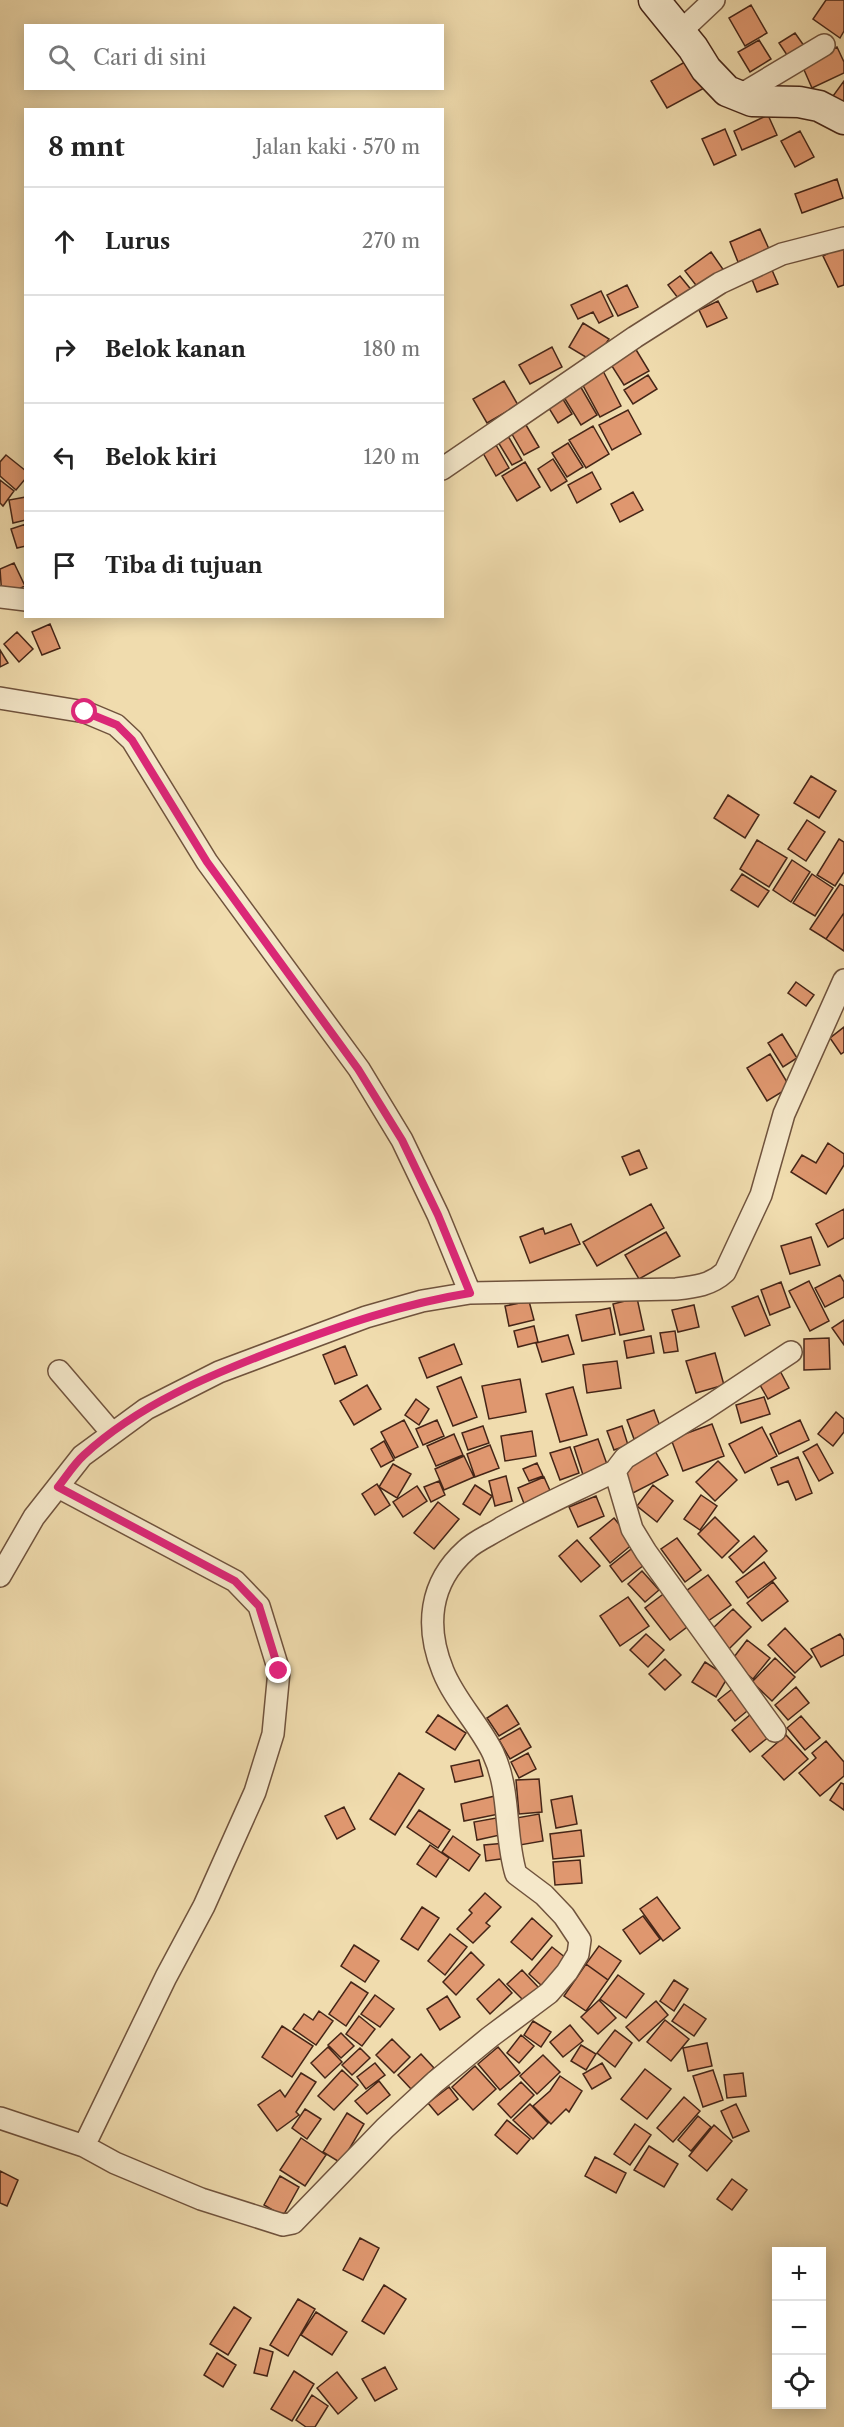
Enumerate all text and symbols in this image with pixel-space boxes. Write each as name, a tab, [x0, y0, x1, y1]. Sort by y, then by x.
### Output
search box	[24, 24, 444, 90]
icon: search	[45, 41, 78, 74]
text: Cari di sini	[93, 44, 206, 71]
text: 8 mnt	[48, 131, 125, 163]
text: Jalan kaki · 570 m	[255, 135, 420, 159]
icon: ahead	[48, 225, 81, 258]
text: Lurus	[105, 228, 170, 255]
text: 270 m	[362, 229, 420, 253]
icon: right	[48, 333, 81, 366]
text: Belok kanan	[105, 336, 246, 363]
text: 180 m	[363, 337, 420, 361]
icon: left	[48, 441, 81, 474]
text: Belok kiri	[105, 444, 217, 471]
text: 120 m	[363, 445, 420, 469]
icon: arrive	[48, 549, 81, 582]
text: Tiba di tujuan	[105, 552, 263, 579]
route start	[71, 698, 97, 724]
route end	[265, 1657, 291, 1683]
map controls	[772, 2247, 826, 2409]
button: +	[772, 2247, 826, 2301]
button: −	[772, 2301, 826, 2355]
button: locate	[772, 2355, 826, 2409]

